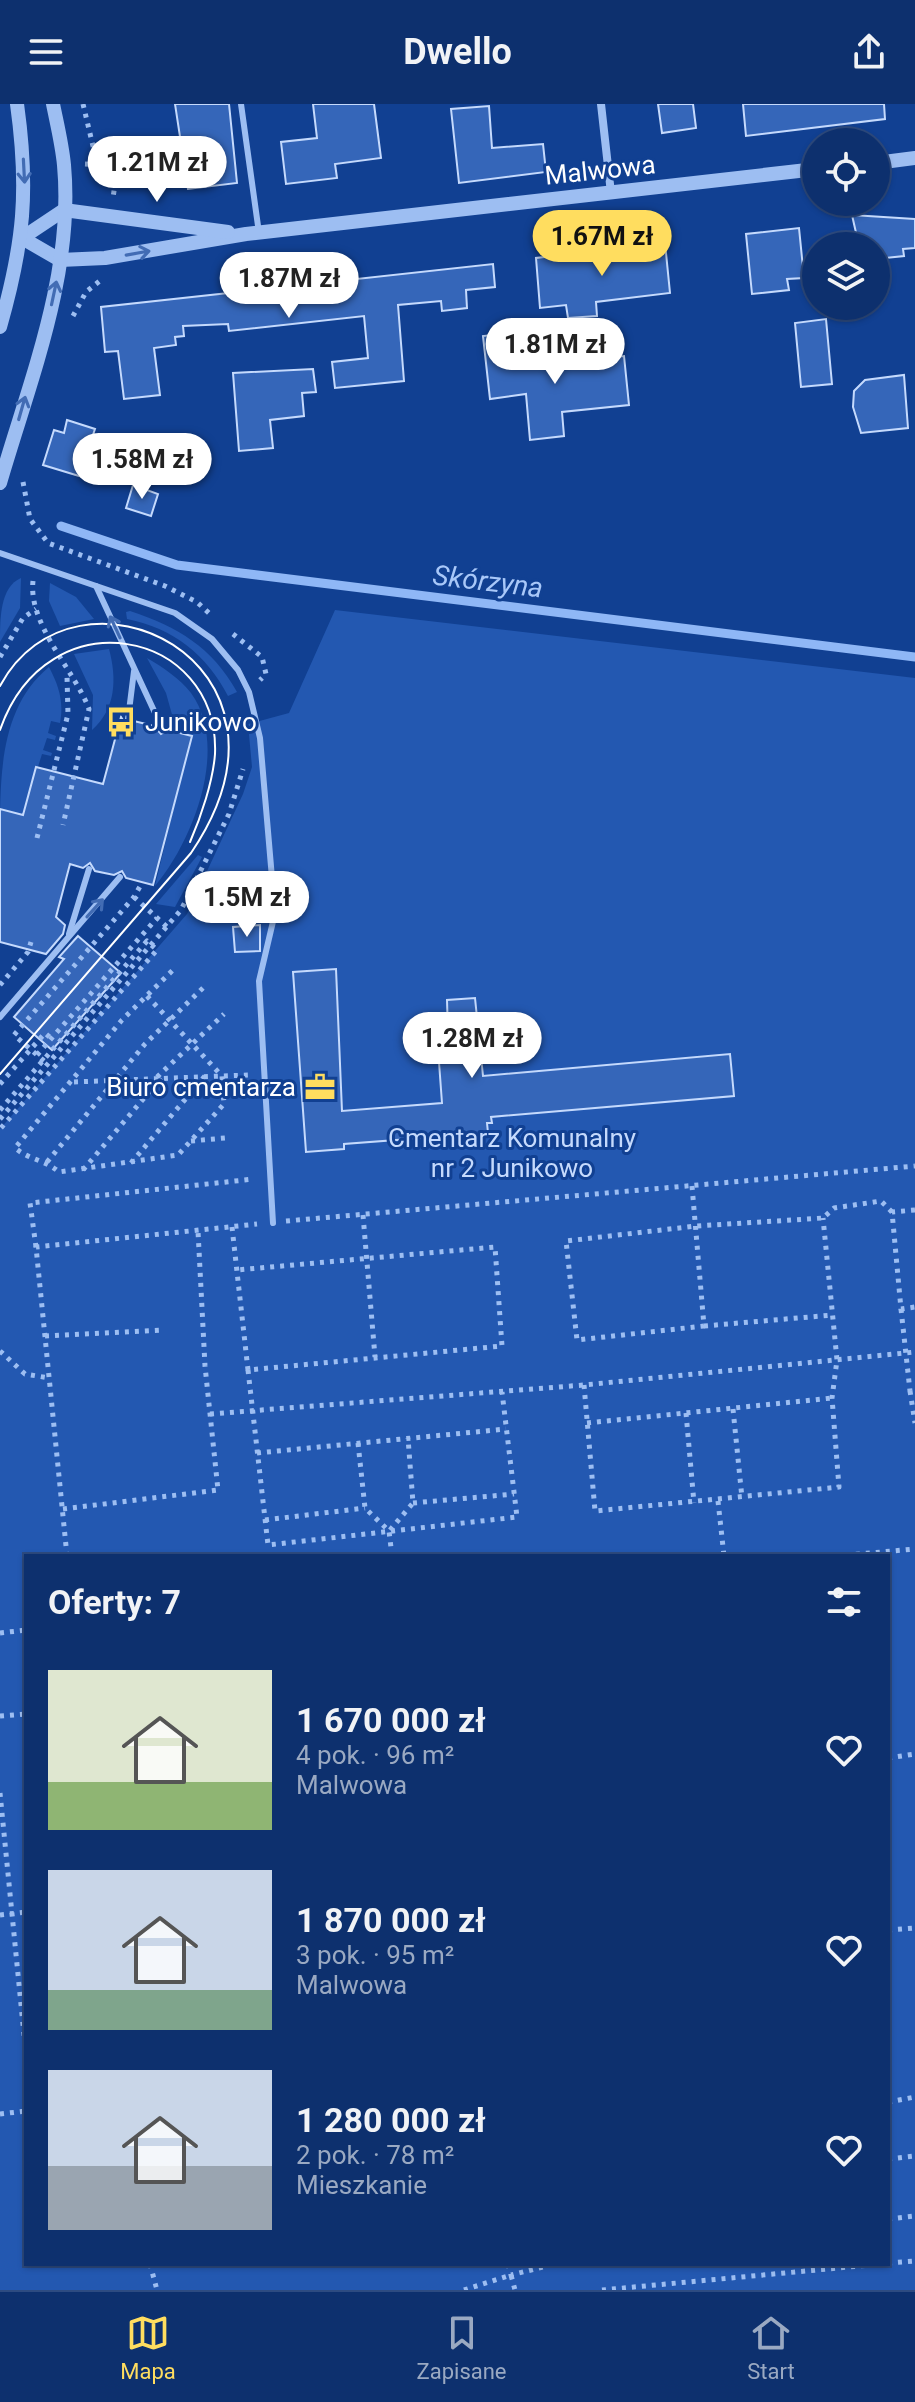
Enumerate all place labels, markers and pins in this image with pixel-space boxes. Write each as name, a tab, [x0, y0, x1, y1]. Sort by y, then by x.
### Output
pin: 1.21M zł	[74, 136, 240, 204]
pin: 1.67M zł	[519, 210, 685, 278]
pin: 1.87M zł	[206, 252, 372, 320]
pin: 1.81M zł	[472, 318, 638, 386]
pin: 1.58M zł	[59, 433, 225, 501]
bus stop icon: Junikowo	[104, 705, 138, 739]
place label: Junikowo	[145, 707, 257, 737]
pin: 1.5M zł	[173, 871, 321, 939]
pin: 1.28M zł	[389, 1012, 555, 1080]
office icon: Biuro cmentarza	[303, 1070, 337, 1104]
place label: Biuro cmentarza	[106, 1072, 296, 1102]

